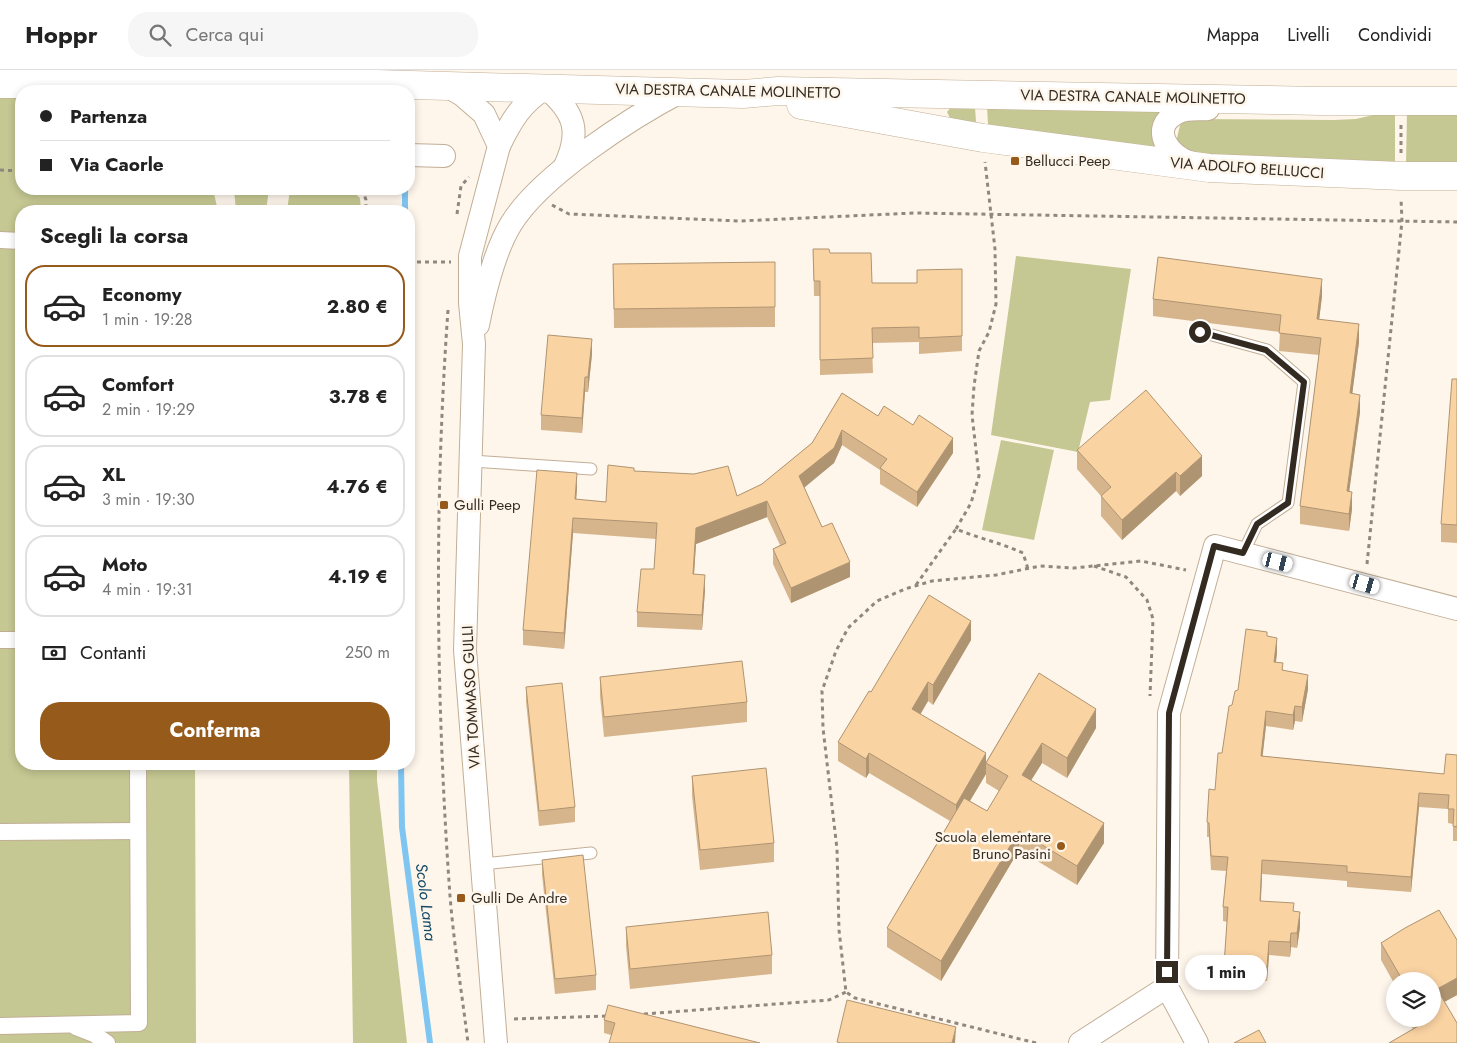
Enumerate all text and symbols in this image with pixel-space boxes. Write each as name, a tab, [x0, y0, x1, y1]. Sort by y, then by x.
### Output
search box	[128, 12, 478, 57]
text: Hoppr	[25, 17, 98, 52]
icon: search	[146, 21, 174, 49]
text: Cerca qui	[186, 21, 264, 48]
text: Mappa	[1207, 22, 1259, 48]
text: Livelli	[1287, 22, 1330, 48]
text: Condividi	[1358, 22, 1432, 48]
street label: VIA DESTRA CANALE MOLINETTO	[615, 78, 841, 104]
street label: VIA DESTRA CANALE MOLINETTO	[1020, 84, 1246, 110]
text: Partenza	[70, 103, 147, 130]
place label: Bellucci Peep	[1025, 150, 1111, 172]
text: Via Caorle	[70, 151, 164, 178]
street label: VIA ADOLFO BELLUCCI	[1169, 152, 1325, 184]
marker: Bellucci Peep	[1009, 155, 1021, 167]
text: Scegli la corsa	[40, 219, 188, 251]
text: Economy	[102, 281, 182, 308]
icon: car	[42, 284, 87, 329]
text: 2.80 €	[327, 293, 388, 320]
text: 1 min · 19:28	[102, 308, 193, 331]
route start	[1189, 321, 1211, 343]
text: Comfort	[102, 371, 174, 398]
icon: car	[42, 374, 87, 419]
text: 3.78 €	[329, 383, 388, 410]
text: 2 min · 19:29	[102, 398, 195, 421]
text: XL	[102, 461, 125, 488]
icon: car	[42, 464, 87, 509]
text: 4.76 €	[326, 473, 388, 500]
text: 3 min · 19:30	[102, 488, 195, 511]
place label: Gulli Peep	[454, 494, 521, 516]
marker: Gulli Peep	[438, 499, 450, 511]
text: Moto	[102, 551, 147, 578]
car	[1261, 551, 1294, 573]
icon: car	[42, 554, 87, 599]
text: 4.19 €	[328, 563, 388, 590]
car	[1348, 573, 1381, 595]
text: 4 min · 19:31	[102, 578, 193, 601]
street label: VIA TOMMASO GULLI	[456, 625, 486, 769]
icon: cash	[40, 639, 68, 667]
text: Contanti	[80, 639, 147, 666]
text: 250 m	[345, 641, 390, 664]
button: Conferma	[40, 702, 390, 760]
place label: Scuola elementare Bruno Pasini	[935, 826, 1051, 865]
marker: Scuola elementare Bruno Pasini	[1055, 840, 1067, 852]
water label: Scolo Lama	[410, 862, 442, 942]
place label: Gulli De Andre	[471, 887, 567, 909]
marker: Gulli De Andre	[455, 892, 467, 904]
callout: 1 min	[1184, 954, 1267, 990]
route end	[1156, 961, 1178, 983]
text: 1 min	[1206, 961, 1246, 984]
map controls	[1386, 972, 1441, 1027]
button: layers	[1386, 972, 1441, 1027]

